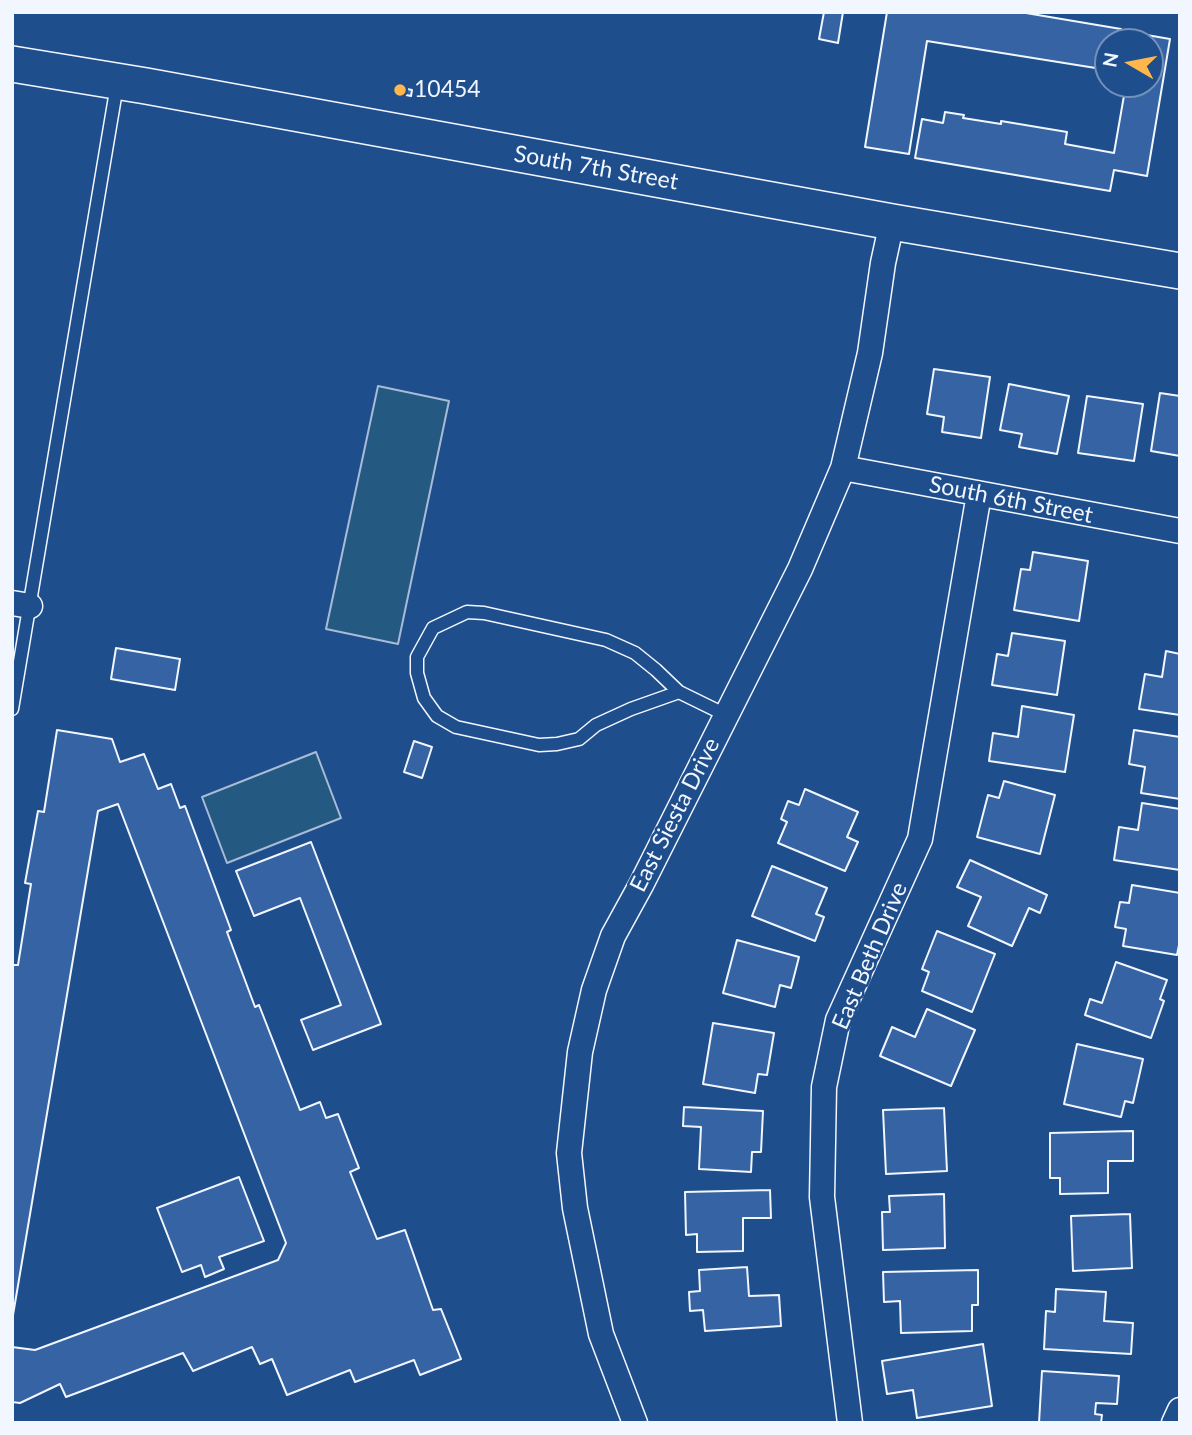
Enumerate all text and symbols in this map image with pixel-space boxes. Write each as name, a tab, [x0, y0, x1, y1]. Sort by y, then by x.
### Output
north arrow	[1094, 28, 1164, 98]
text: N	[1097, 50, 1122, 69]
place label: 10454	[414, 76, 481, 104]
marker: 10454	[392, 82, 408, 98]
street label: South 7th Street	[512, 140, 680, 196]
street label: South 6th Street	[927, 471, 1095, 529]
street label: East Siesta Drive	[624, 733, 726, 897]
street label: East Beth Drive	[827, 878, 913, 1034]

